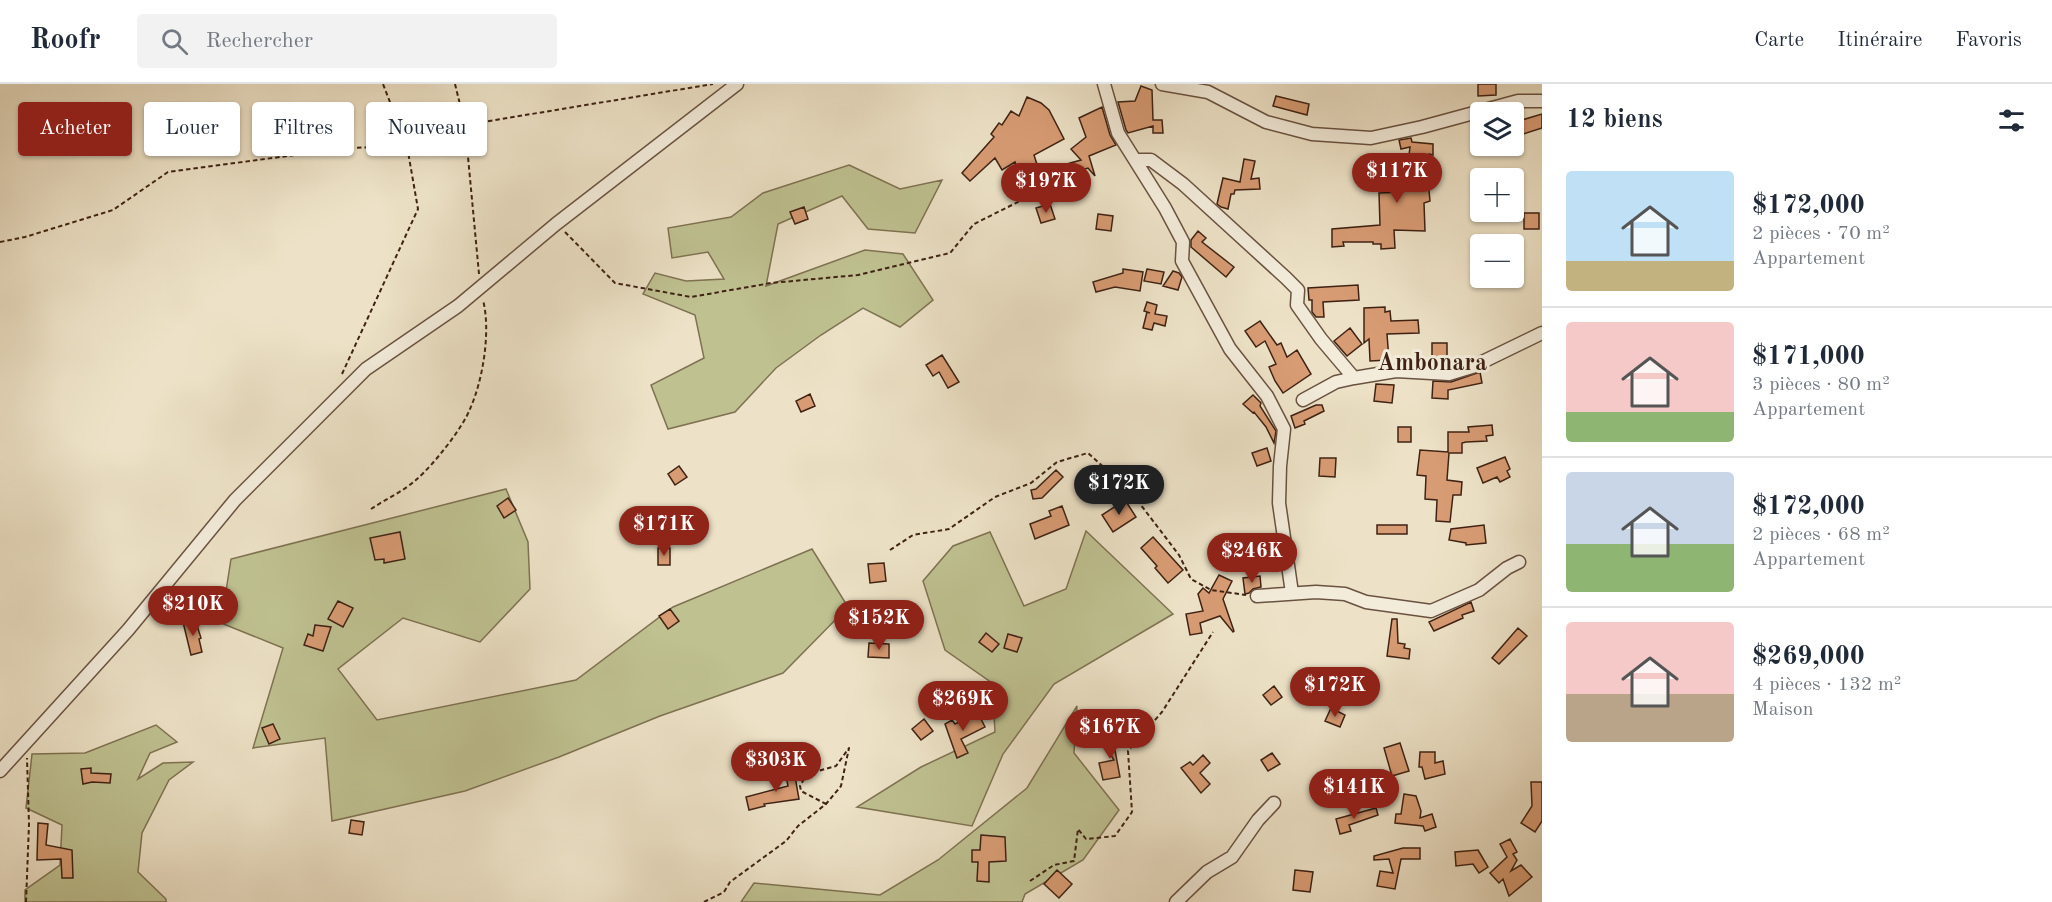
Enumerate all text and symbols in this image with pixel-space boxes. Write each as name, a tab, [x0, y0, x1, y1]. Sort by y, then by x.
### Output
search box	[137, 14, 557, 68]
icon: search	[158, 25, 191, 58]
text: Roofr	[30, 27, 101, 55]
text: Rechercher	[206, 30, 313, 52]
text: Carte	[1754, 30, 1804, 51]
text: Itinéraire	[1837, 30, 1923, 51]
text: Favoris	[1956, 30, 2022, 51]
chip: Acheter	[18, 102, 132, 156]
chip: Louer	[144, 102, 240, 156]
chip: Filtres	[252, 102, 354, 156]
chip: Nouveau	[366, 102, 487, 156]
map controls	[1470, 102, 1524, 288]
button: layers	[1470, 102, 1524, 156]
icon: filters	[1995, 104, 2028, 137]
text: 12 biens	[1566, 107, 1663, 133]
pin: $117K	[1355, 153, 1439, 204]
text: $117K	[1366, 162, 1428, 182]
pin: $197K	[1004, 163, 1088, 214]
button: +	[1470, 168, 1524, 222]
text: $197K	[1015, 172, 1077, 192]
text: $172,000	[1752, 193, 1865, 219]
icon: home	[1614, 195, 1686, 267]
text: 2 pièces · 70 m²	[1752, 224, 1890, 244]
button: −	[1470, 234, 1524, 288]
text: Appartement	[1752, 249, 1865, 269]
text: $171,000	[1752, 344, 1865, 370]
icon: home	[1614, 346, 1686, 418]
district label: Ambonara	[1377, 352, 1487, 376]
text: 3 pièces · 80 m²	[1752, 375, 1890, 395]
text: Appartement	[1752, 400, 1865, 420]
pin: $172K	[1077, 465, 1161, 516]
text: $172K	[1088, 474, 1150, 494]
text: $172,000	[1752, 494, 1865, 520]
icon: home	[1614, 496, 1686, 568]
pin: $171K	[622, 506, 706, 557]
text: $171K	[633, 515, 695, 535]
text: 2 pièces · 68 m²	[1752, 525, 1890, 545]
pin: $246K	[1210, 533, 1294, 584]
text: $246K	[1221, 542, 1283, 562]
text: Appartement	[1752, 550, 1865, 570]
pin: $210K	[151, 586, 235, 637]
text: $210K	[162, 595, 224, 615]
pin: $152K	[837, 600, 921, 651]
text: $152K	[848, 609, 910, 629]
text: $269,000	[1752, 644, 1865, 670]
icon: home	[1614, 646, 1686, 718]
pin: $172K	[1293, 667, 1377, 718]
text: 4 pièces · 132 m²	[1752, 675, 1901, 695]
text: $172K	[1304, 676, 1366, 696]
pin: $269K	[921, 681, 1005, 732]
text: $269K	[932, 690, 994, 710]
text: Maison	[1752, 700, 1813, 720]
pin: $167K	[1068, 709, 1152, 760]
text: $167K	[1079, 718, 1141, 738]
pin: $303K	[734, 742, 818, 793]
text: $303K	[745, 751, 807, 771]
pin: $141K	[1312, 769, 1396, 820]
text: $141K	[1323, 778, 1385, 798]

